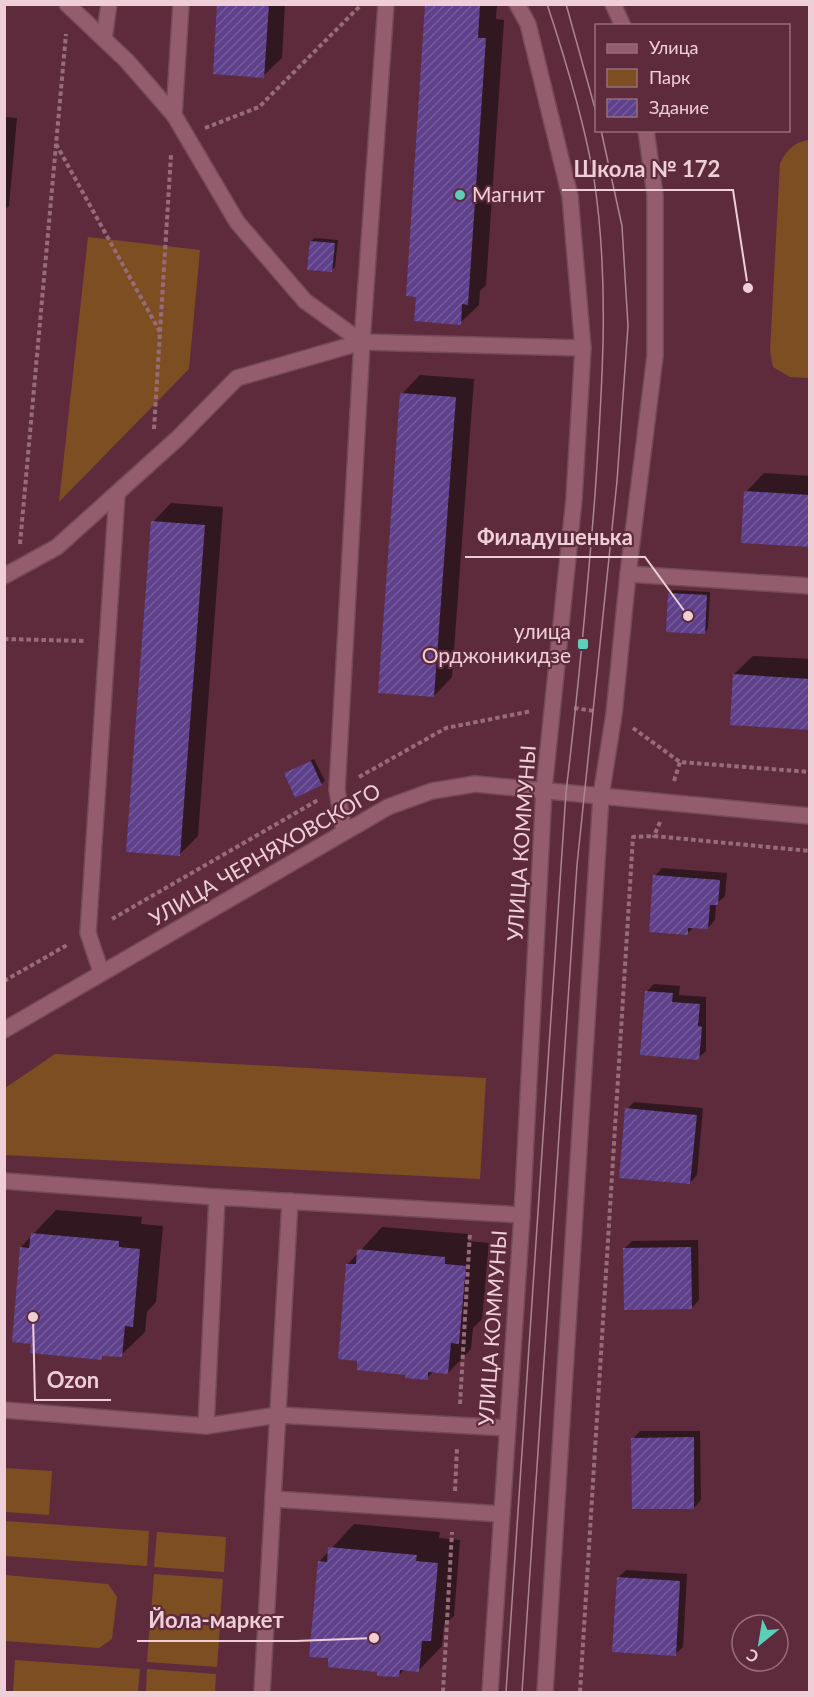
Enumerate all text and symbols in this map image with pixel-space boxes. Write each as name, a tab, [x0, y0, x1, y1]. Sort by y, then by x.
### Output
legend	[595, 24, 790, 132]
text: Улица	[649, 36, 699, 58]
text: Парк	[649, 66, 691, 88]
text: Здание	[649, 96, 709, 118]
callout: Школа № 172	[562, 150, 733, 190]
text: Школа № 172	[574, 155, 720, 182]
place label: Магнит	[472, 181, 545, 206]
marker: Магнит	[453, 188, 467, 202]
callout: Филадушенька	[465, 517, 645, 557]
text: Филадушенька	[477, 523, 633, 550]
place label: улица Орджоникидзе	[422, 618, 571, 667]
marker: улица Орджоникидзе	[576, 637, 590, 651]
street label: УЛИЦА КОММУНЫ	[501, 744, 540, 942]
street label: УЛИЦА ЧЕРНЯХОВСКОГО	[144, 777, 384, 930]
street label: УЛИЦА КОММУНЫ	[472, 1229, 511, 1427]
callout: Ozon	[35, 1360, 111, 1400]
text: Ozon	[47, 1366, 99, 1393]
callout: Йола-маркет	[137, 1601, 296, 1641]
text: Йола-маркет	[148, 1606, 284, 1633]
north arrow	[730, 1613, 790, 1673]
text: С	[743, 1645, 762, 1667]

